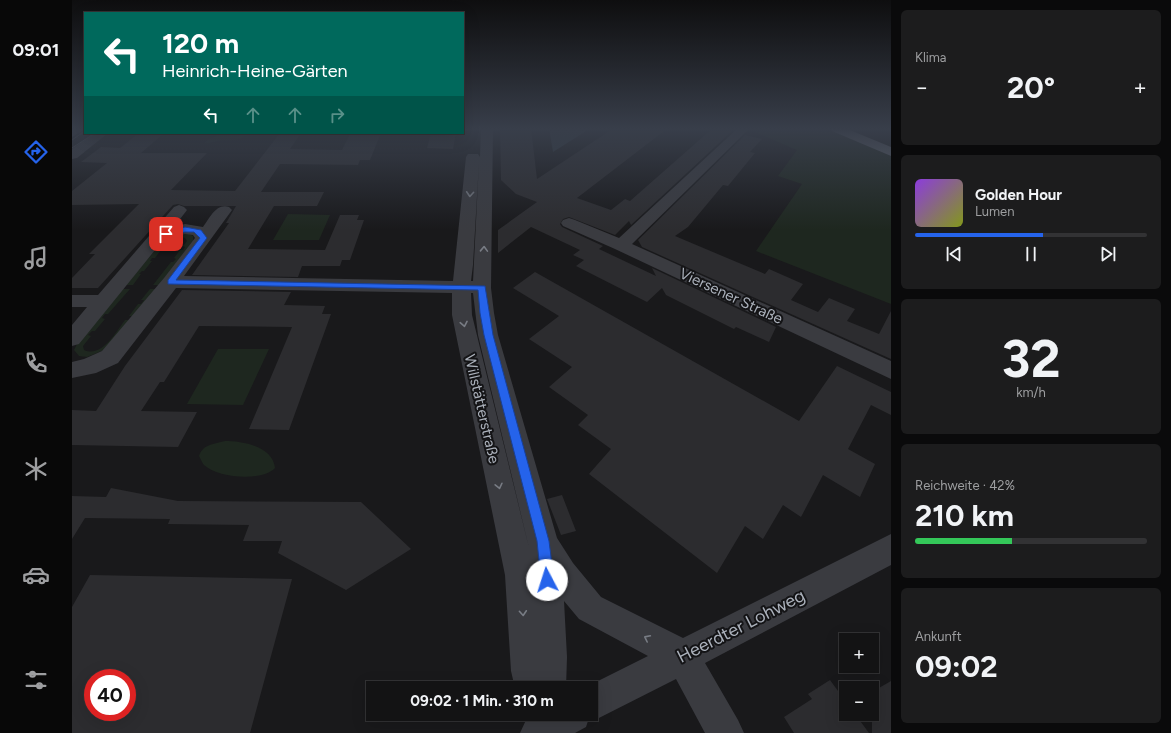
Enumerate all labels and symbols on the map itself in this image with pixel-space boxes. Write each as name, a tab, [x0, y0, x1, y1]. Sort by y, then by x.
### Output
one-way arrow	[465, 191, 474, 197]
pin	[149, 217, 183, 251]
one-way arrow	[479, 246, 488, 252]
street label: Viersener Straße	[676, 264, 786, 328]
one-way arrow	[459, 321, 467, 327]
street label: Willstätterstraße	[461, 353, 503, 465]
one-way arrow	[495, 482, 503, 489]
position arrow	[526, 559, 568, 601]
street label: Heerdter Lohweg	[673, 584, 809, 668]
one-way arrow	[518, 610, 527, 616]
one-way arrow	[644, 635, 652, 643]
speed limit sign: 40	[84, 669, 136, 721]

